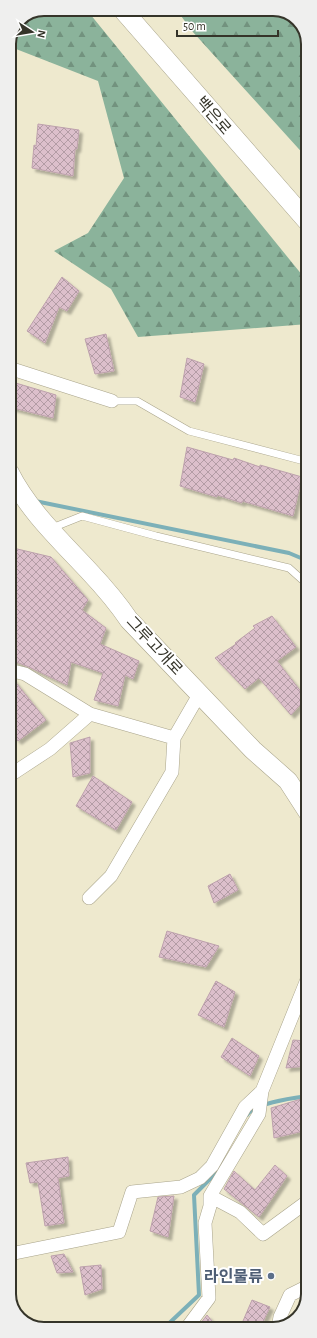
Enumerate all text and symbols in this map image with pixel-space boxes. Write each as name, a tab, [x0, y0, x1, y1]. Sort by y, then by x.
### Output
north arrow	[12, 12, 52, 52]
scale bar	[177, 12, 278, 38]
text: 50 m	[183, 20, 206, 32]
text: N	[35, 29, 47, 39]
street label: 백은로	[193, 94, 234, 138]
street label: 그루고개로	[123, 613, 185, 678]
place label: 라인물류	[204, 1268, 263, 1285]
marker: 라인물류	[266, 1271, 276, 1281]

